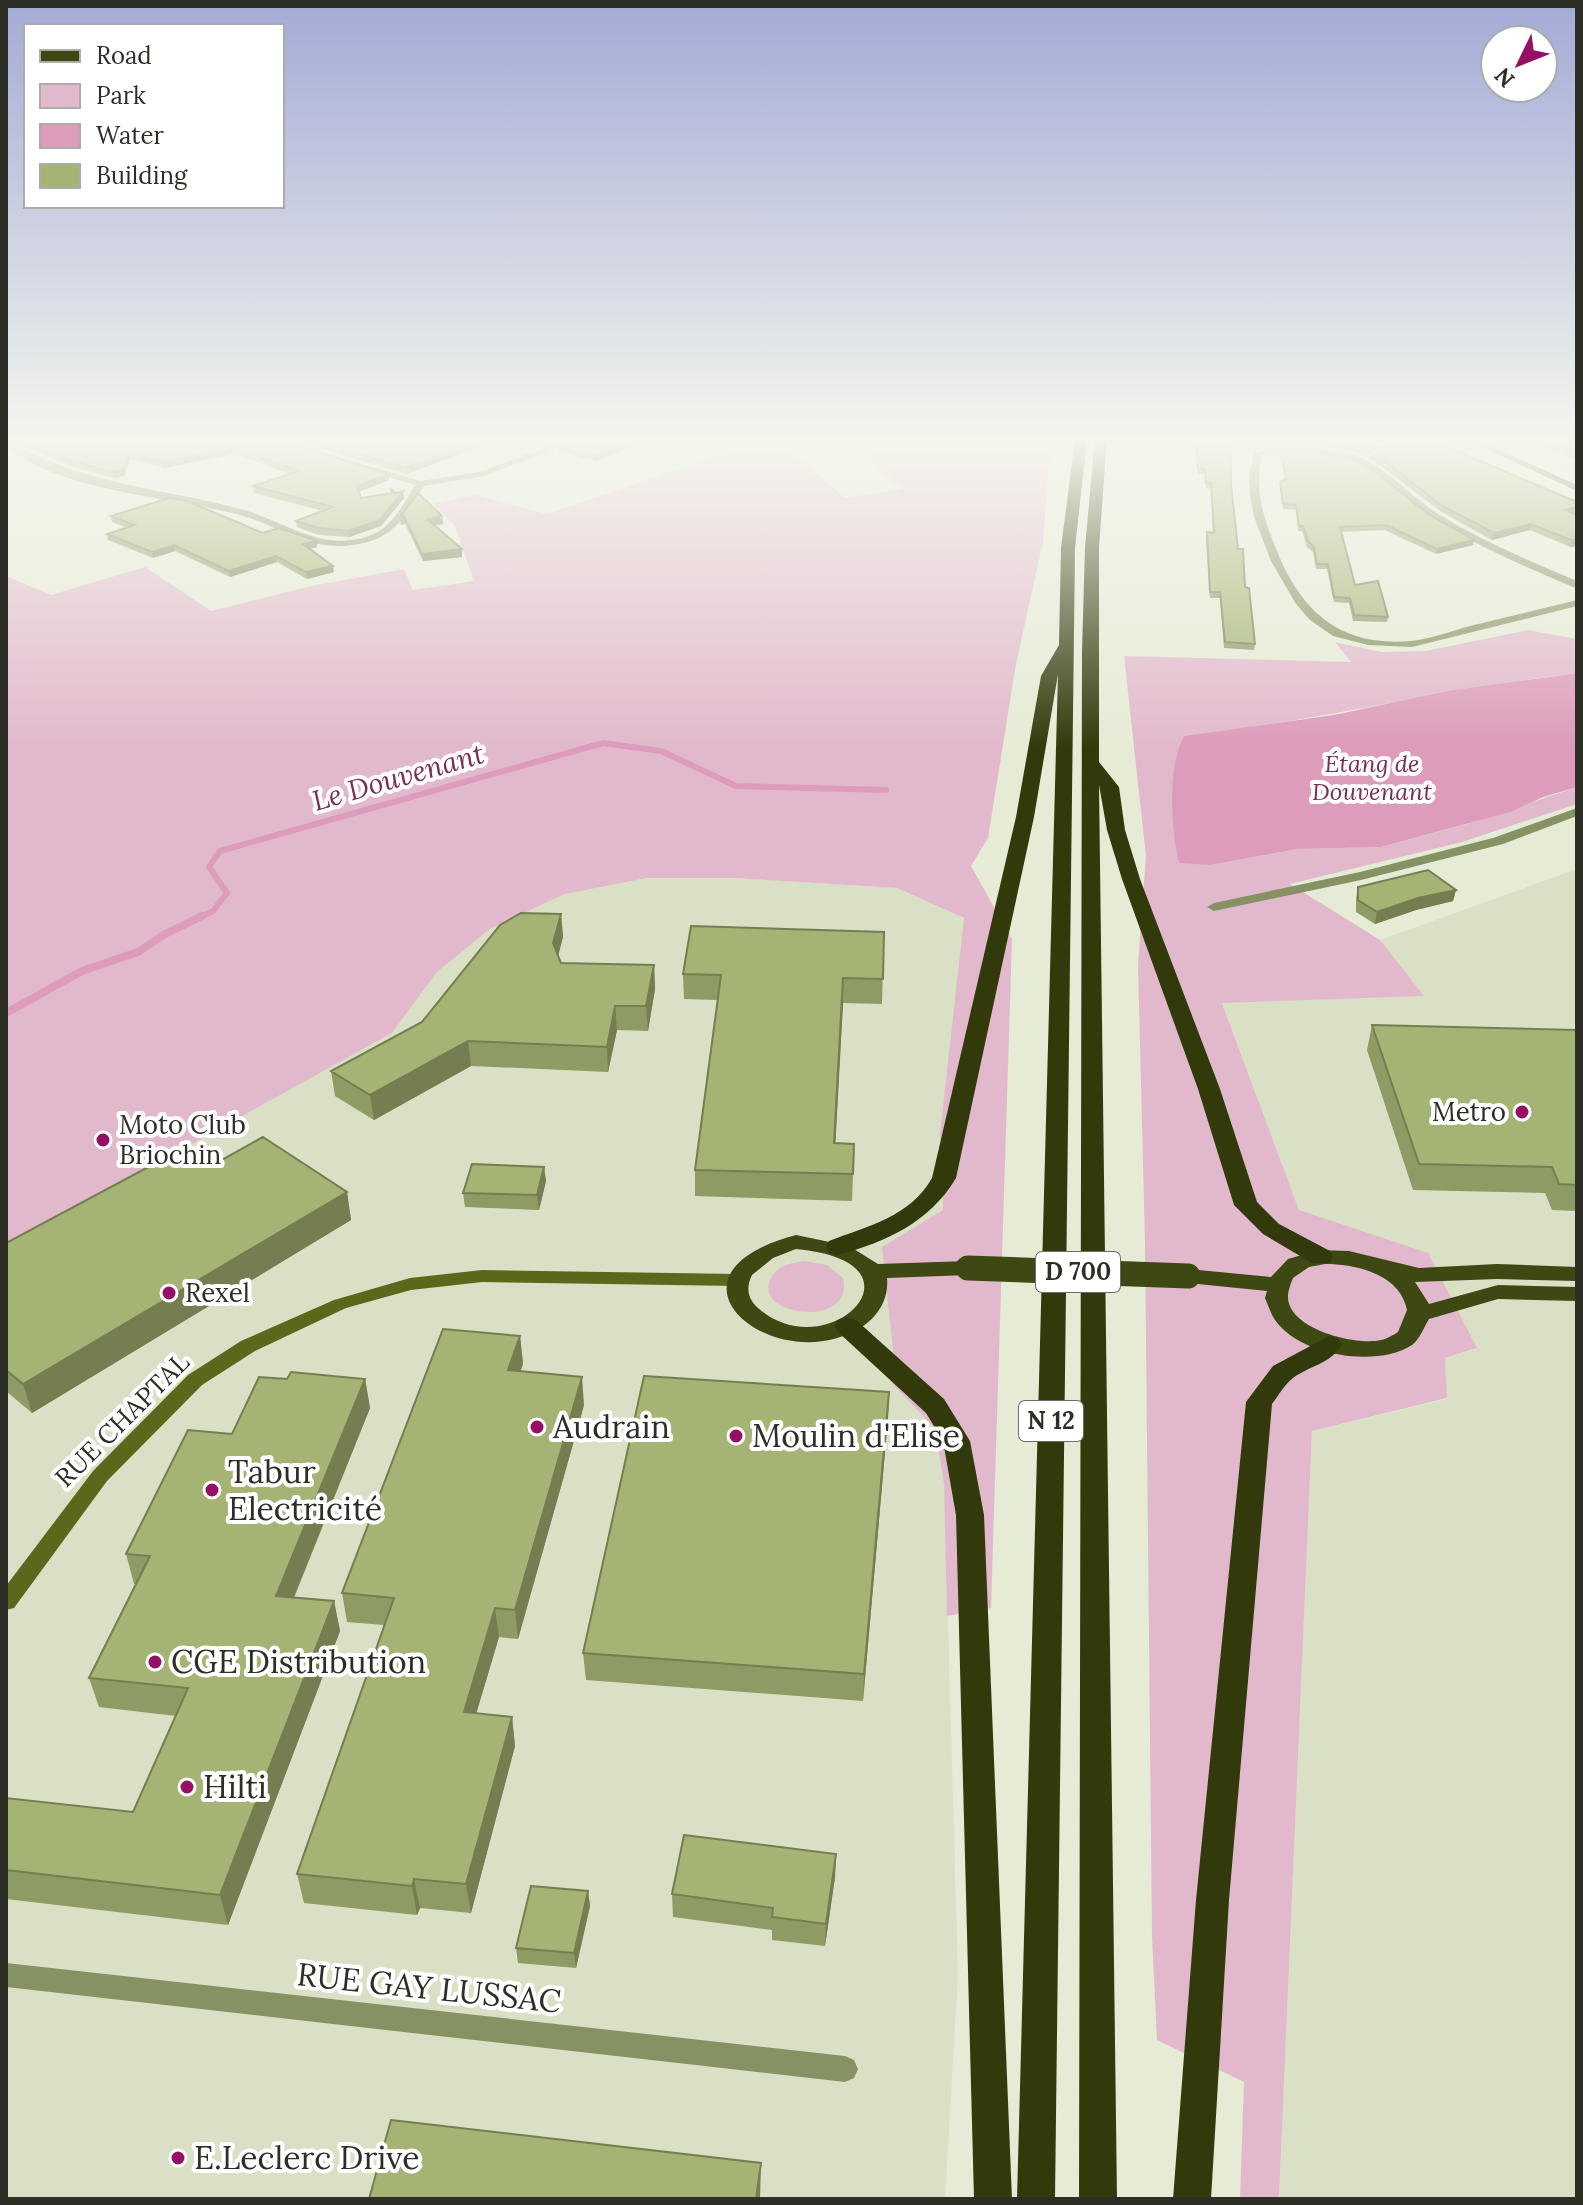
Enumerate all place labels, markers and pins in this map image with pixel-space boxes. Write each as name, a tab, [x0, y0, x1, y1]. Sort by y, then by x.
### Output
place label: Metro	[1432, 1095, 1506, 1128]
marker: Metro	[1513, 1103, 1531, 1121]
place label: Moto Club Briochin	[119, 1108, 246, 1171]
marker: Moto Club Briochin	[94, 1131, 112, 1149]
place label: Rexel	[185, 1276, 250, 1309]
marker: Rexel	[160, 1284, 178, 1302]
place label: Audrain	[552, 1406, 670, 1447]
place label: Moulin d'Elise	[752, 1415, 960, 1456]
marker: Audrain	[528, 1418, 546, 1436]
marker: Moulin d'Elise	[727, 1427, 745, 1445]
place label: Tabur Electricité	[228, 1451, 382, 1529]
marker: Tabur Electricité	[203, 1481, 221, 1499]
place label: CGE Distribution	[171, 1641, 426, 1682]
marker: CGE Distribution	[146, 1653, 164, 1671]
place label: Hilti	[203, 1766, 267, 1807]
marker: Hilti	[178, 1778, 196, 1796]
place label: E.Leclerc Drive	[194, 2137, 420, 2178]
marker: E.Leclerc Drive	[169, 2149, 187, 2167]

